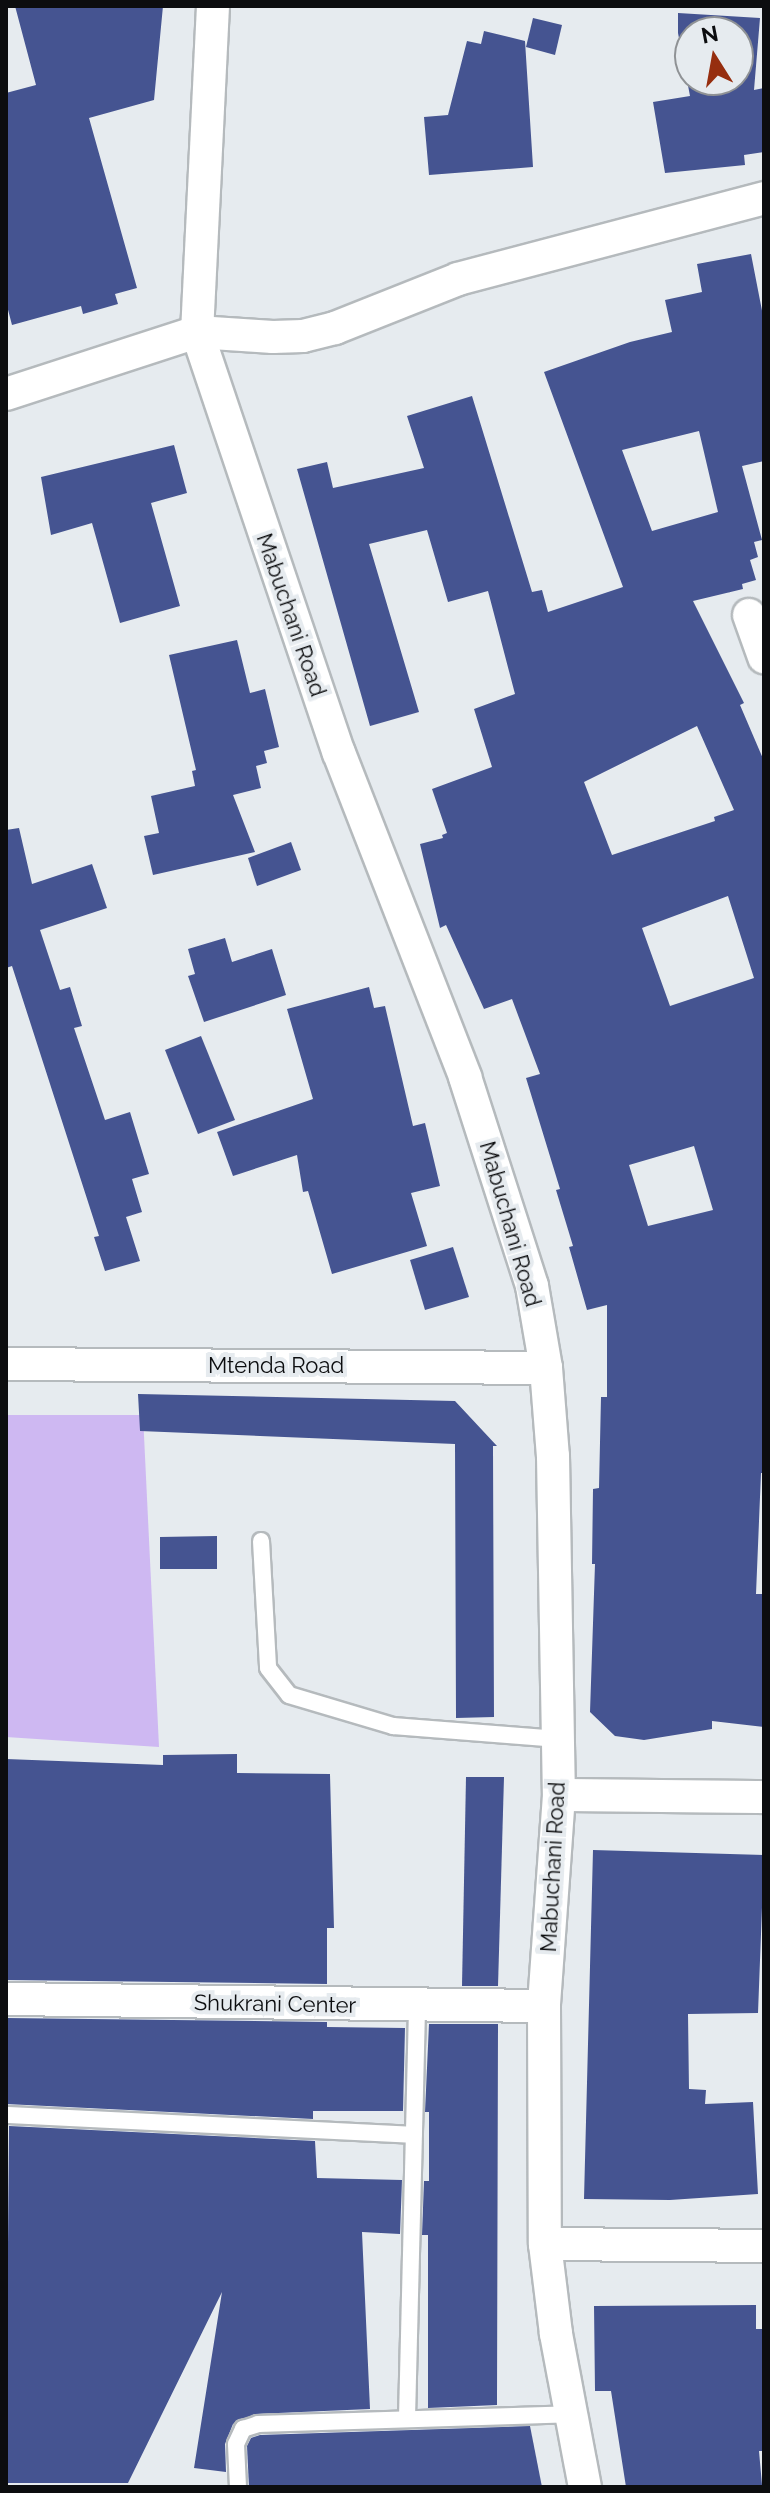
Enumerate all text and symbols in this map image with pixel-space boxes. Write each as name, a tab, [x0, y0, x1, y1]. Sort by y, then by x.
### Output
north arrow	[674, 16, 754, 96]
text: N	[699, 20, 721, 49]
street label: Mabuchani Road	[251, 530, 331, 700]
street label: Mabuchani Road	[474, 1138, 546, 1310]
street label: Mtenda Road	[208, 1353, 344, 1379]
street label: Mabuchani Road	[535, 1781, 571, 1953]
street label: Shukrani Center	[194, 1989, 356, 2019]

